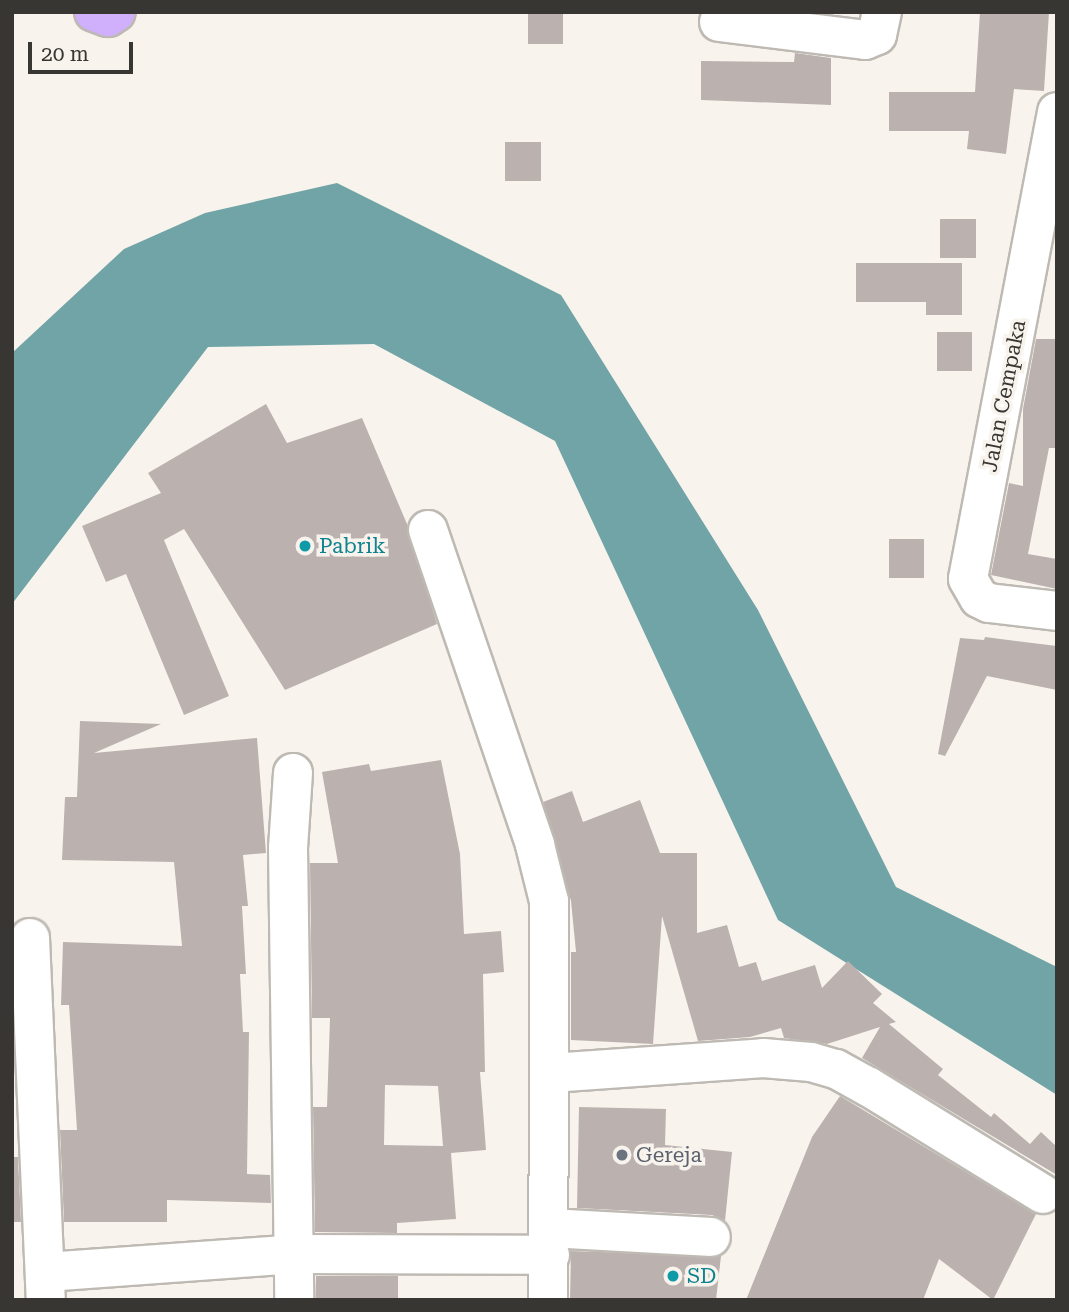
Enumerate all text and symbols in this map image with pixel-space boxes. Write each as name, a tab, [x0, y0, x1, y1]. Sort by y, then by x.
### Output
scale bar	[32, 28, 136, 72]
text: 20 m	[41, 42, 89, 66]
street label: Jalan Cempaka	[977, 318, 1031, 474]
place label: Pabrik	[319, 533, 386, 559]
marker: Pabrik	[297, 538, 313, 554]
place label: Gereja	[636, 1142, 702, 1168]
marker: Gereja	[614, 1147, 630, 1163]
place label: SD	[687, 1263, 716, 1289]
marker: SD	[665, 1268, 681, 1284]

